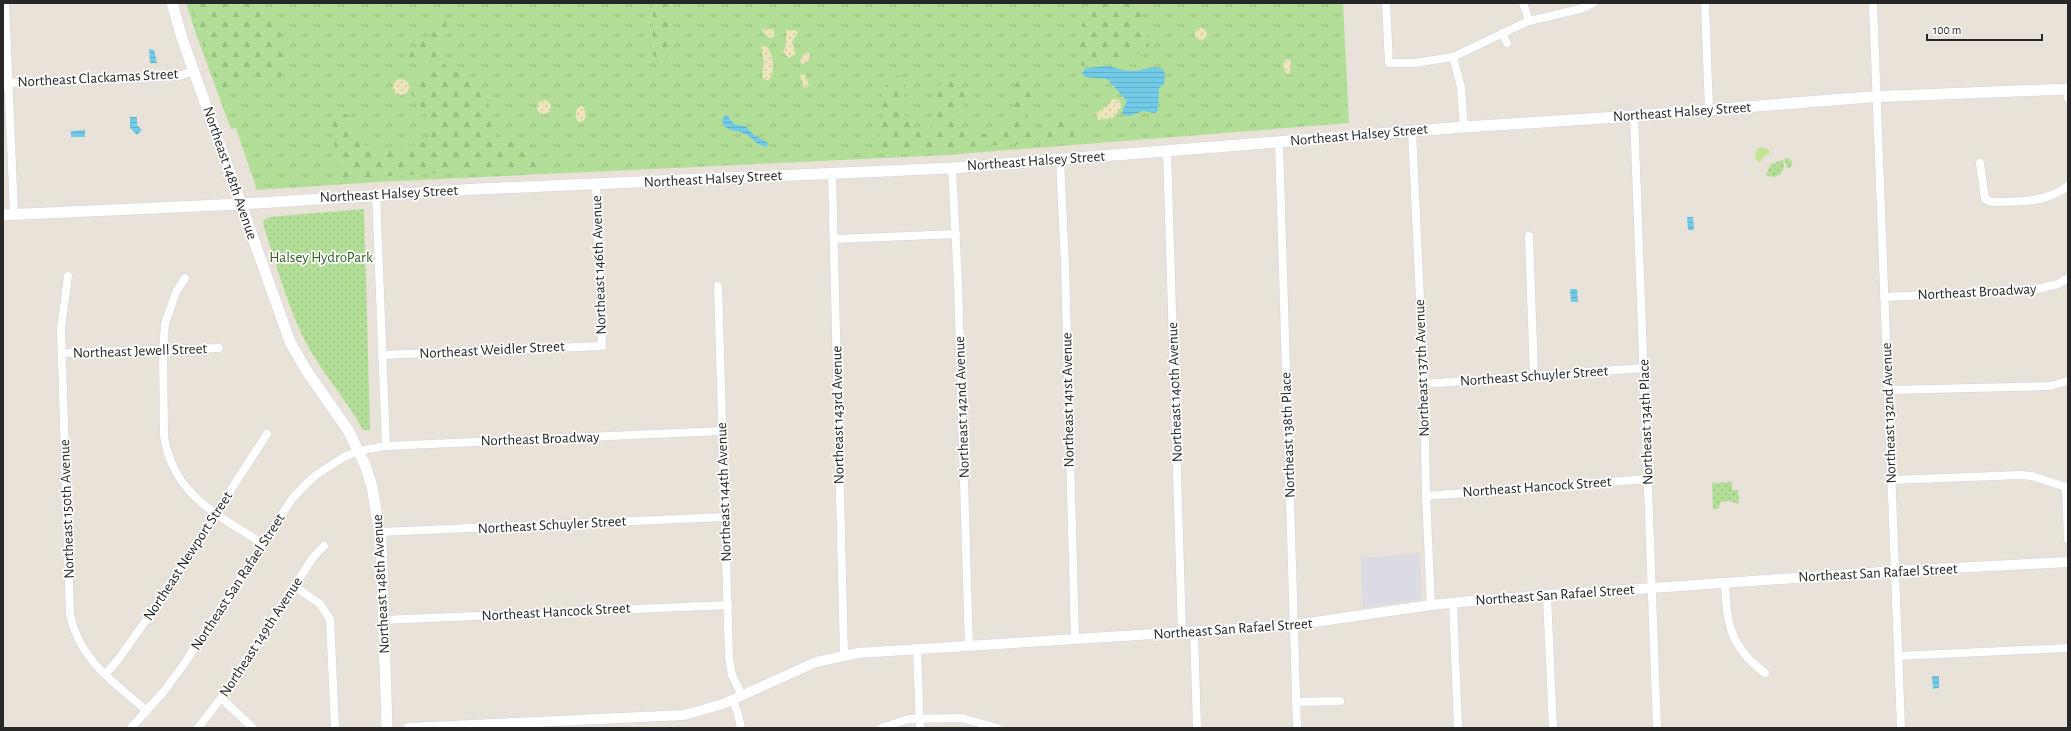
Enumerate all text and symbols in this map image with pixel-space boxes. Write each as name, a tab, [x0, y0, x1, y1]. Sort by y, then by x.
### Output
scale bar	[1927, 16, 2042, 42]
text: 100 m	[1933, 24, 1961, 36]
street label: Northeast Clackamas Street	[17, 66, 179, 90]
street label: Northeast Halsey Street	[1612, 100, 1752, 124]
street label: Northeast 148th Avenue	[200, 105, 260, 241]
street label: Northeast Halsey Street	[1289, 121, 1429, 149]
street label: Northeast Halsey Street	[966, 149, 1106, 173]
street label: Northeast Halsey Street	[643, 168, 783, 190]
street label: Northeast Halsey Street	[319, 183, 459, 205]
street label: Northeast 146th Avenue	[589, 195, 609, 335]
park label: Halsey HydroPark	[269, 250, 373, 265]
street label: Northeast Broadway	[1917, 281, 2037, 303]
street label: Northeast 137th Avenue	[1412, 299, 1432, 437]
street label: Northeast 140th Avenue	[1165, 322, 1185, 462]
street label: Northeast 141st Avenue	[1059, 332, 1077, 468]
street label: Northeast 142nd Avenue	[952, 336, 972, 478]
street label: Northeast Weidler Street	[419, 339, 565, 361]
street label: Northeast Jewell Street	[73, 341, 208, 361]
street label: Northeast 132nd Avenue	[1879, 342, 1899, 484]
street label: Northeast 143rd Avenue	[829, 345, 847, 484]
street label: Northeast 134th Place	[1636, 359, 1656, 485]
street label: Northeast Schuyler Street	[1459, 363, 1609, 389]
street label: Northeast 138th Place	[1278, 372, 1298, 498]
street label: Northeast 144th Avenue	[714, 422, 734, 562]
street label: Northeast Broadway	[480, 429, 600, 449]
street label: Northeast 150th Avenue	[57, 439, 77, 579]
street label: Northeast Hancock Street	[1462, 474, 1612, 500]
street label: Northeast Newport Street	[141, 489, 235, 623]
street label: Northeast San Rafael Street	[188, 511, 288, 653]
street label: Northeast 148th Avenue	[370, 514, 392, 654]
street label: Northeast Schuyler Street	[477, 514, 627, 536]
street label: Northeast San Rafael Street	[1798, 561, 1958, 585]
street label: Northeast 149th Avenue	[217, 574, 305, 700]
street label: Northeast San Rafael Street	[1475, 582, 1635, 608]
street label: Northeast Hancock Street	[481, 601, 631, 623]
street label: Northeast San Rafael Street	[1153, 616, 1313, 642]

